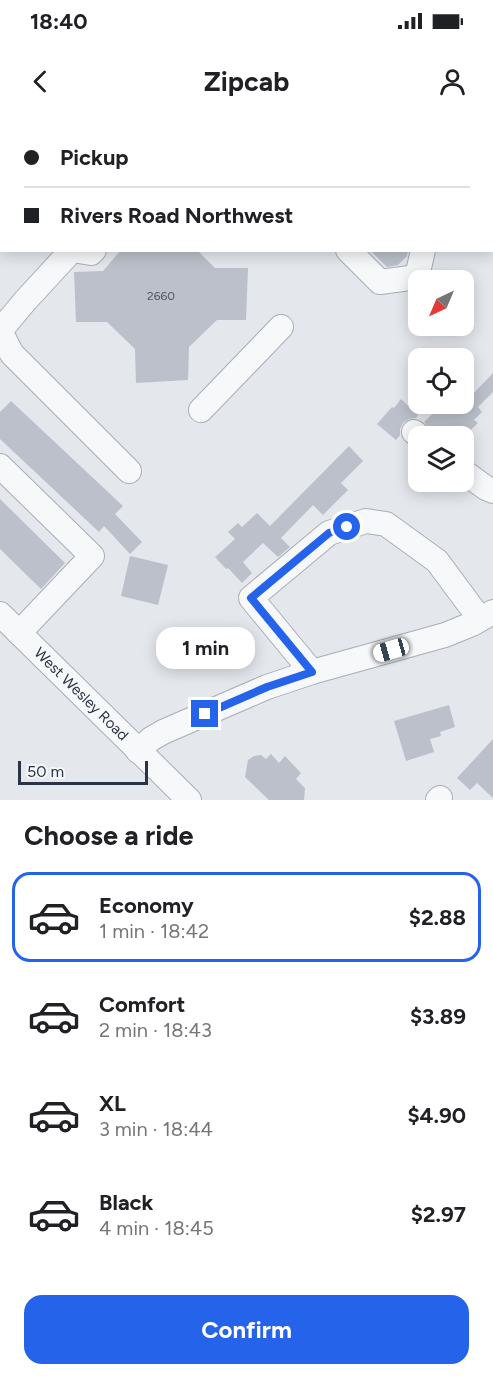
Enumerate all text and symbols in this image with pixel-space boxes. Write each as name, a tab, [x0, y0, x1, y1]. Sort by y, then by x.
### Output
text: 18:40	[30, 8, 88, 35]
icon: back	[24, 65, 57, 98]
text: Zipcab	[204, 65, 289, 98]
icon: person	[436, 65, 469, 98]
text: Pickup	[60, 144, 129, 171]
text: Rivers Road Northwest	[60, 202, 293, 229]
north arrow	[408, 270, 474, 336]
map controls	[408, 270, 474, 492]
house number: 2660	[147, 289, 175, 303]
button: locate	[408, 348, 474, 414]
button: layers	[408, 426, 474, 492]
route start	[333, 513, 360, 540]
callout: 1 min	[156, 627, 254, 669]
text: 1 min	[182, 636, 229, 660]
car	[371, 636, 411, 664]
street label: West Wesley Road	[30, 644, 132, 744]
route end	[191, 700, 218, 727]
scale bar	[18, 758, 148, 786]
text: 50 m	[27, 762, 64, 781]
text: Choose a ride	[24, 819, 193, 852]
icon: car	[27, 890, 81, 944]
text: Economy	[99, 892, 194, 919]
text: $2.88	[409, 904, 466, 931]
text: 1 min · 18:42	[99, 919, 209, 943]
icon: car	[27, 989, 81, 1043]
text: Comfort	[99, 991, 185, 1018]
text: $3.89	[410, 1003, 466, 1030]
text: 2 min · 18:43	[99, 1018, 212, 1042]
icon: car	[27, 1088, 81, 1142]
text: XL	[99, 1090, 126, 1117]
text: $4.90	[407, 1102, 466, 1129]
text: 3 min · 18:44	[99, 1117, 213, 1141]
icon: car	[27, 1187, 81, 1241]
text: Black	[99, 1189, 153, 1216]
text: $2.97	[411, 1201, 466, 1228]
text: 4 min · 18:45	[99, 1216, 214, 1240]
button: Confirm	[24, 1295, 469, 1364]

